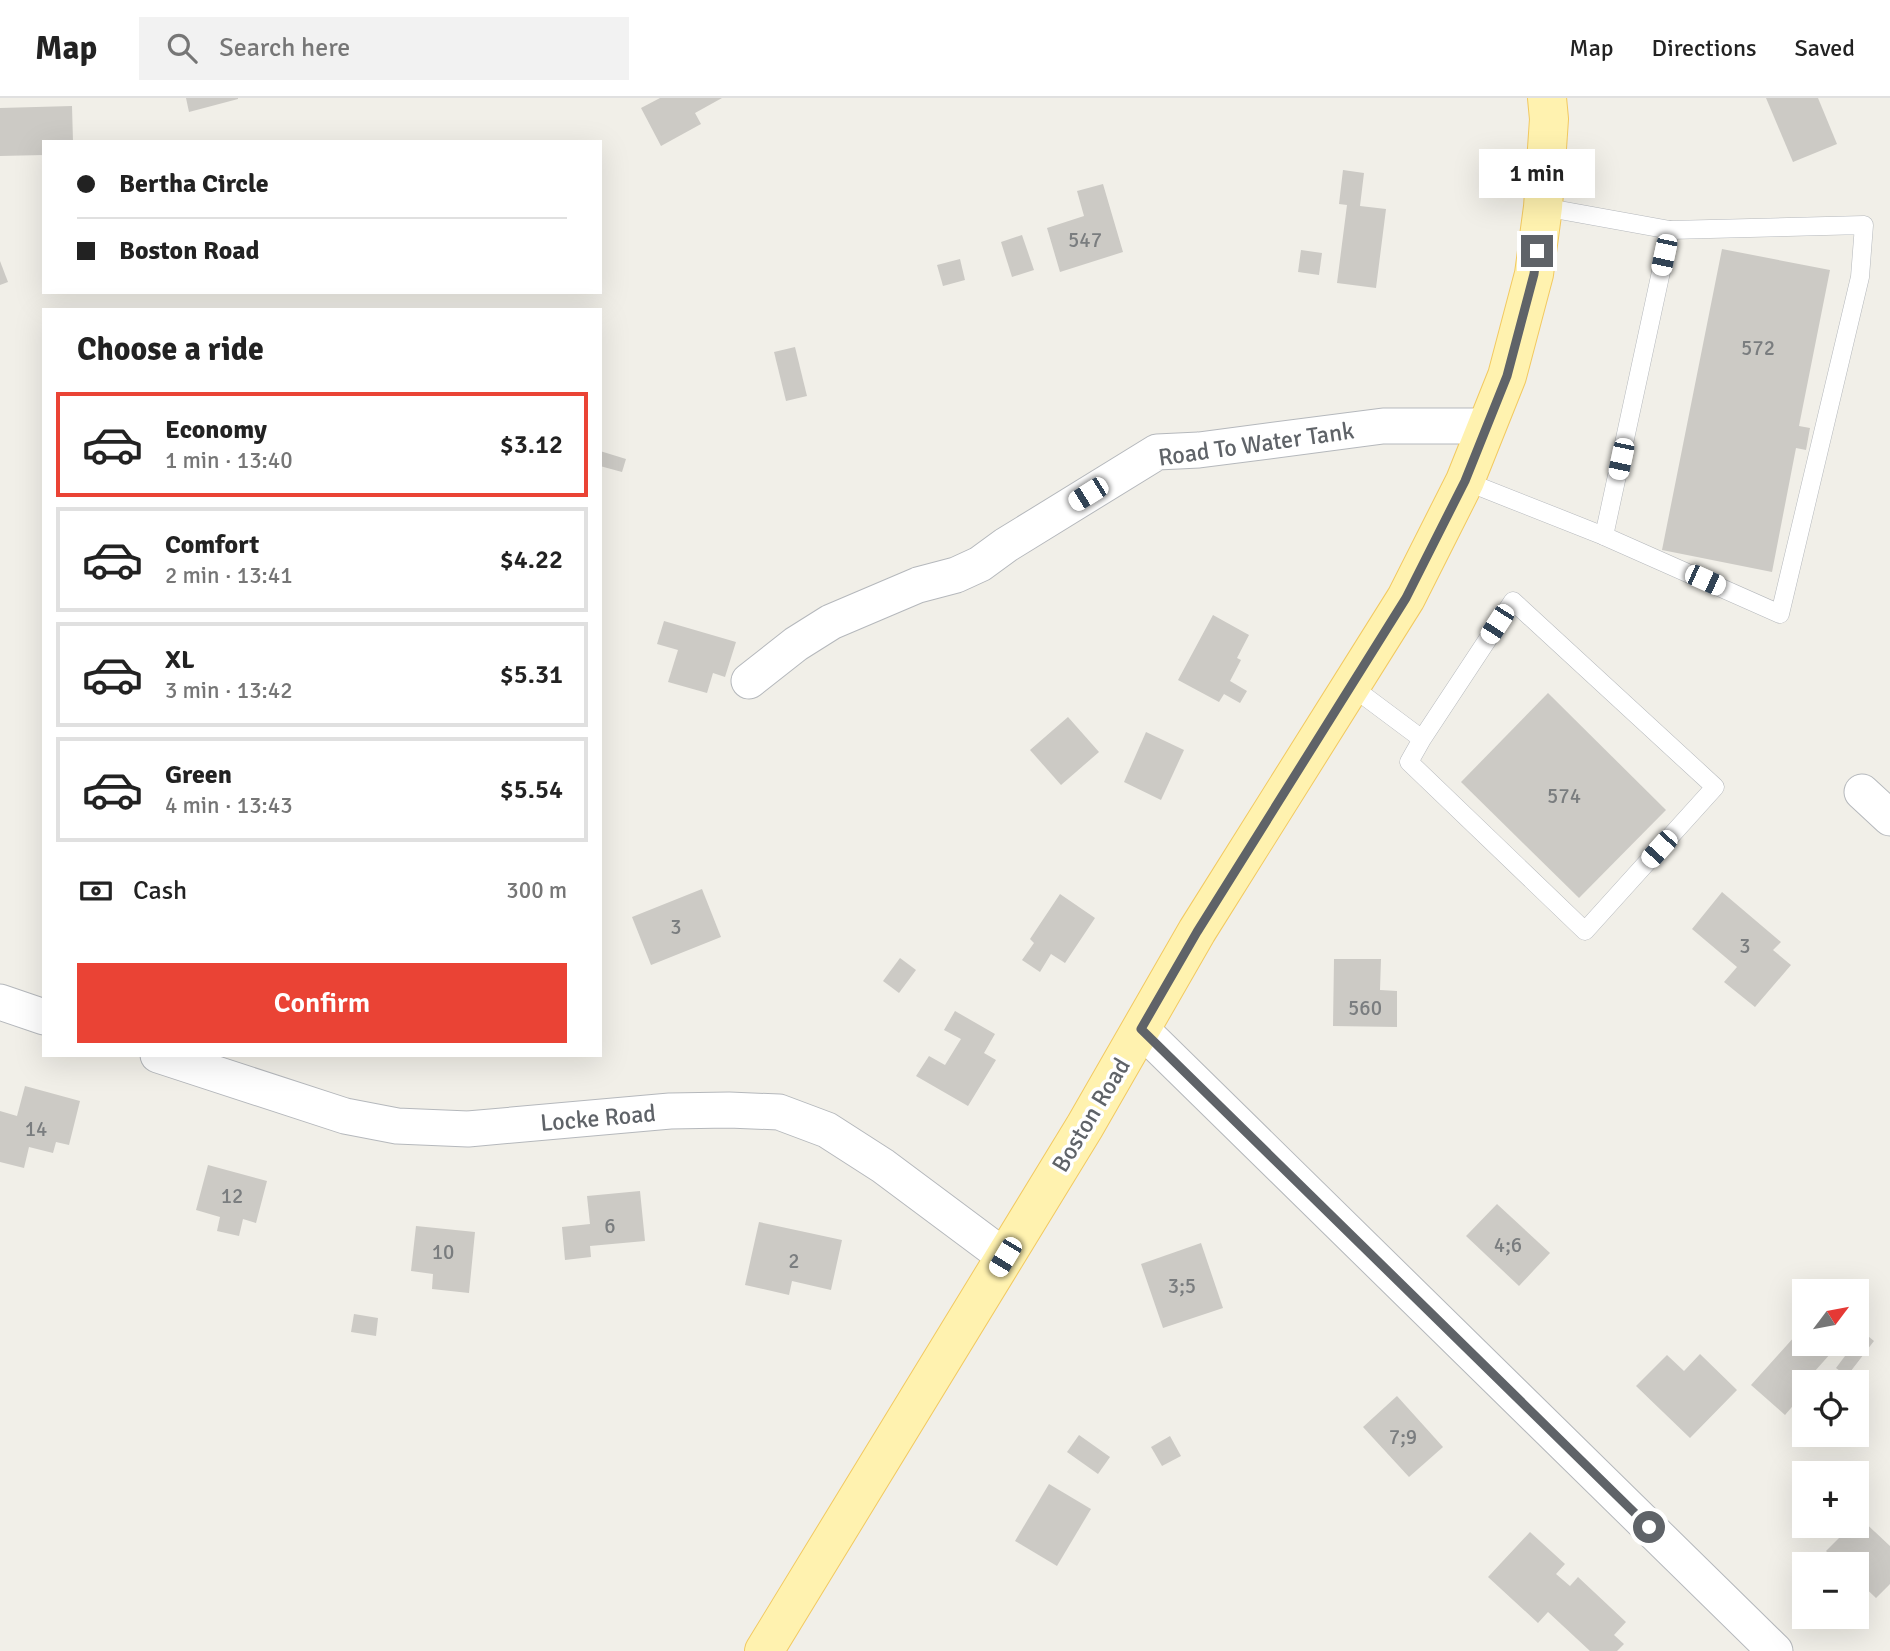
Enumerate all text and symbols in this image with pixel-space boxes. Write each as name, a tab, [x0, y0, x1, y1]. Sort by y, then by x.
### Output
search box	[139, 17, 629, 80]
text: Map	[35, 28, 97, 69]
icon: search	[163, 29, 201, 67]
text: Search here	[219, 32, 350, 64]
text: Map	[1569, 33, 1614, 63]
text: Directions	[1652, 33, 1757, 63]
text: Saved	[1795, 33, 1855, 63]
callout: 1 min	[1479, 150, 1595, 198]
text: 1 min	[1509, 159, 1565, 188]
text: Bertha Circle	[119, 168, 269, 200]
house number: 547	[1068, 227, 1102, 253]
car	[1650, 232, 1679, 278]
text: Boston Road	[119, 235, 260, 267]
route end	[1521, 235, 1553, 267]
text: Choose a ride	[77, 330, 264, 369]
house number: 572	[1741, 335, 1775, 361]
icon: car	[81, 413, 144, 476]
text: Economy	[165, 414, 267, 446]
street label: Road To Water Tank	[1156, 415, 1356, 473]
text: $3.12	[500, 429, 563, 461]
car	[1607, 436, 1636, 482]
text: 1 min · 13:40	[165, 446, 293, 475]
car	[1065, 474, 1112, 514]
icon: car	[81, 528, 144, 591]
text: Comfort	[165, 529, 259, 561]
text: $4.22	[500, 544, 563, 576]
text: 2 min · 13:41	[165, 561, 293, 590]
car	[1682, 562, 1729, 598]
car	[1477, 601, 1518, 647]
icon: car	[81, 643, 144, 706]
text: XL	[165, 644, 195, 676]
text: $5.31	[500, 659, 563, 691]
text: 3 min · 13:42	[165, 676, 293, 705]
icon: car	[81, 758, 144, 821]
text: Green	[165, 759, 232, 791]
text: $5.54	[500, 774, 563, 806]
house number: 574	[1547, 783, 1581, 809]
text: 4 min · 13:43	[165, 791, 293, 820]
car	[1638, 826, 1681, 872]
icon: cash	[77, 872, 115, 910]
text: Cash	[133, 875, 187, 907]
text: 300 m	[506, 876, 567, 905]
house number: 3	[670, 914, 682, 940]
house number: 3	[1739, 933, 1751, 959]
button: Confirm	[77, 963, 567, 1043]
house number: 560	[1348, 995, 1382, 1021]
street label: Boston Road	[1045, 1052, 1137, 1178]
street label: Locke Road	[539, 1098, 657, 1138]
house number: 14	[25, 1116, 47, 1142]
house number: 12	[221, 1183, 243, 1209]
house number: 6	[604, 1213, 616, 1239]
house number: 4;6	[1494, 1232, 1522, 1258]
car	[986, 1234, 1025, 1280]
house number: 10	[432, 1239, 454, 1265]
house number: 2	[788, 1248, 800, 1274]
house number: 3;5	[1168, 1273, 1196, 1299]
north arrow	[1792, 1279, 1869, 1356]
map controls	[1792, 1279, 1869, 1629]
button: locate	[1792, 1370, 1869, 1447]
house number: 7;9	[1389, 1424, 1417, 1450]
button: +	[1792, 1461, 1869, 1538]
route start	[1633, 1511, 1665, 1543]
button: −	[1792, 1552, 1869, 1629]

